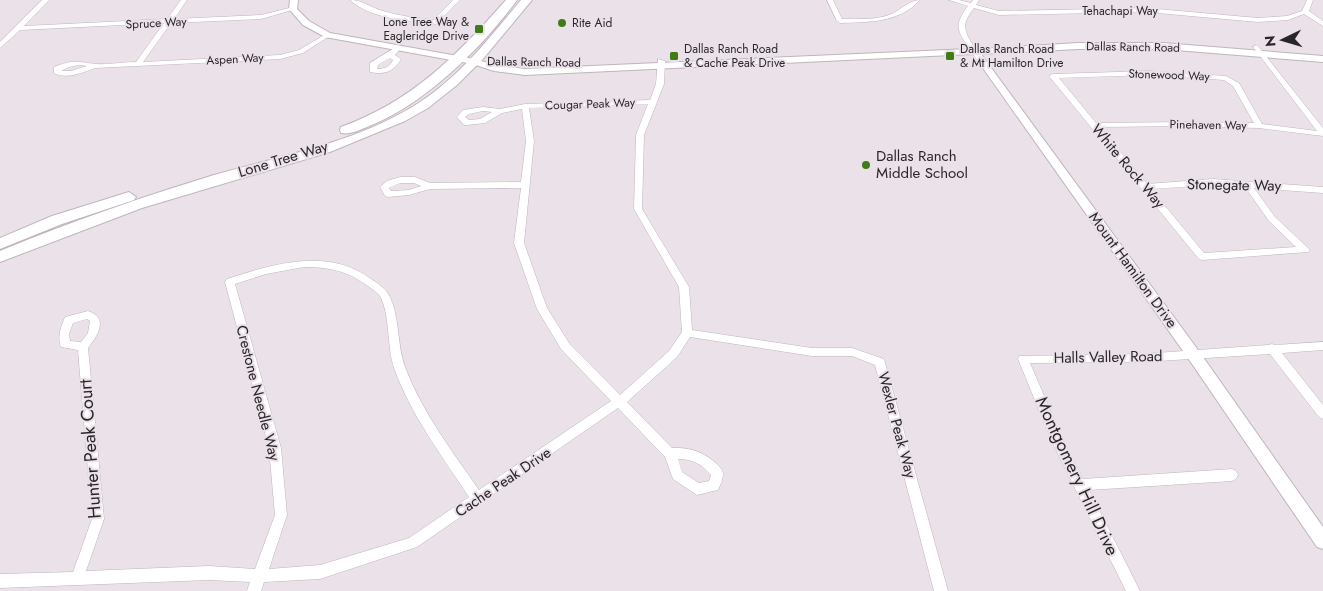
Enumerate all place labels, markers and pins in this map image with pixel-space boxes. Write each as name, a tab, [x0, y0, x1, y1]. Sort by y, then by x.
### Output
place label: Lone Tree Way & Eagleridge Drive	[383, 13, 469, 45]
place label: Rite Aid	[572, 14, 612, 32]
marker: Rite Aid	[556, 17, 568, 29]
marker: Lone Tree Way & Eagleridge Drive	[473, 23, 485, 35]
place label: Dallas Ranch Road & Cache Peak Drive	[684, 40, 785, 72]
place label: Dallas Ranch Road & Mt Hamilton Drive	[960, 40, 1064, 72]
marker: Dallas Ranch Road & Cache Peak Drive	[668, 50, 680, 62]
marker: Dallas Ranch Road & Mt Hamilton Drive	[944, 50, 956, 62]
place label: Dallas Ranch Middle School	[876, 145, 968, 184]
marker: Dallas Ranch Middle School	[860, 159, 872, 171]

